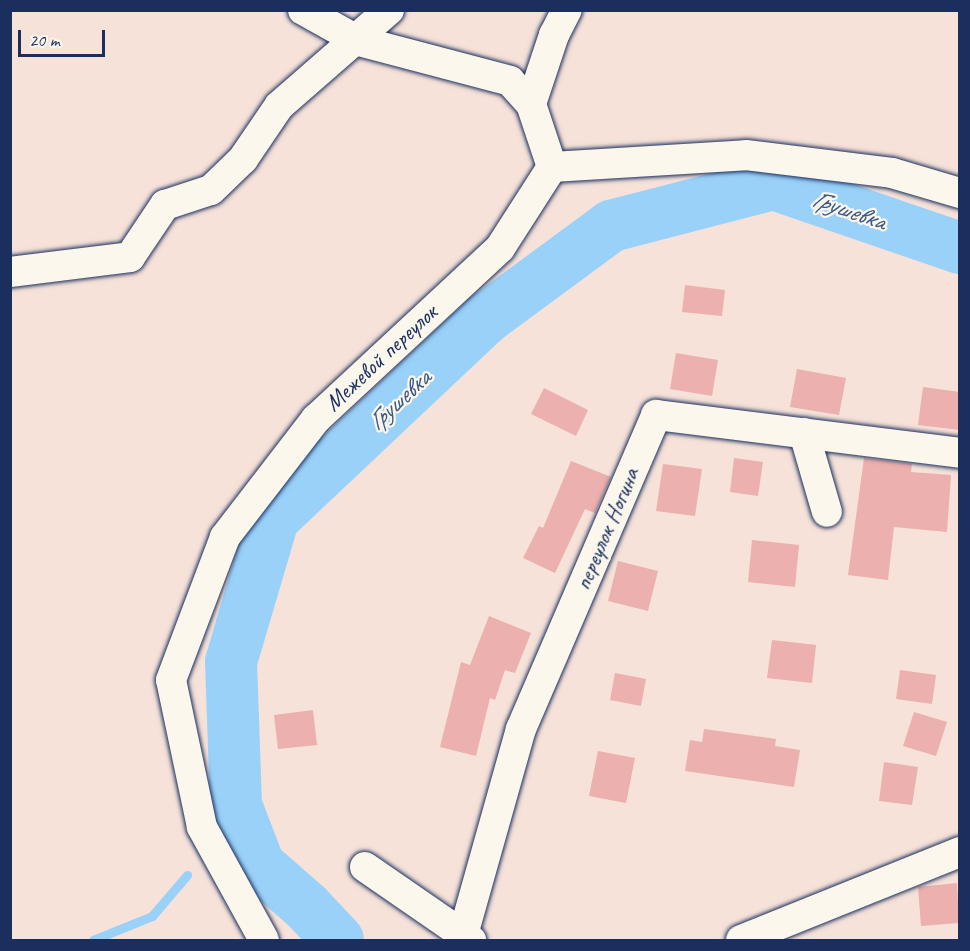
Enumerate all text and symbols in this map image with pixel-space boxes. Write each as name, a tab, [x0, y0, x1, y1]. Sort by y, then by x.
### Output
scale bar	[21, 18, 108, 56]
text: 20 m	[29, 29, 60, 51]
water label: Грушевка	[808, 183, 890, 237]
street label: Межевой переулок	[319, 299, 443, 417]
water label: Грушевка	[361, 363, 437, 437]
street label: переулок Ногина	[568, 463, 646, 595]

